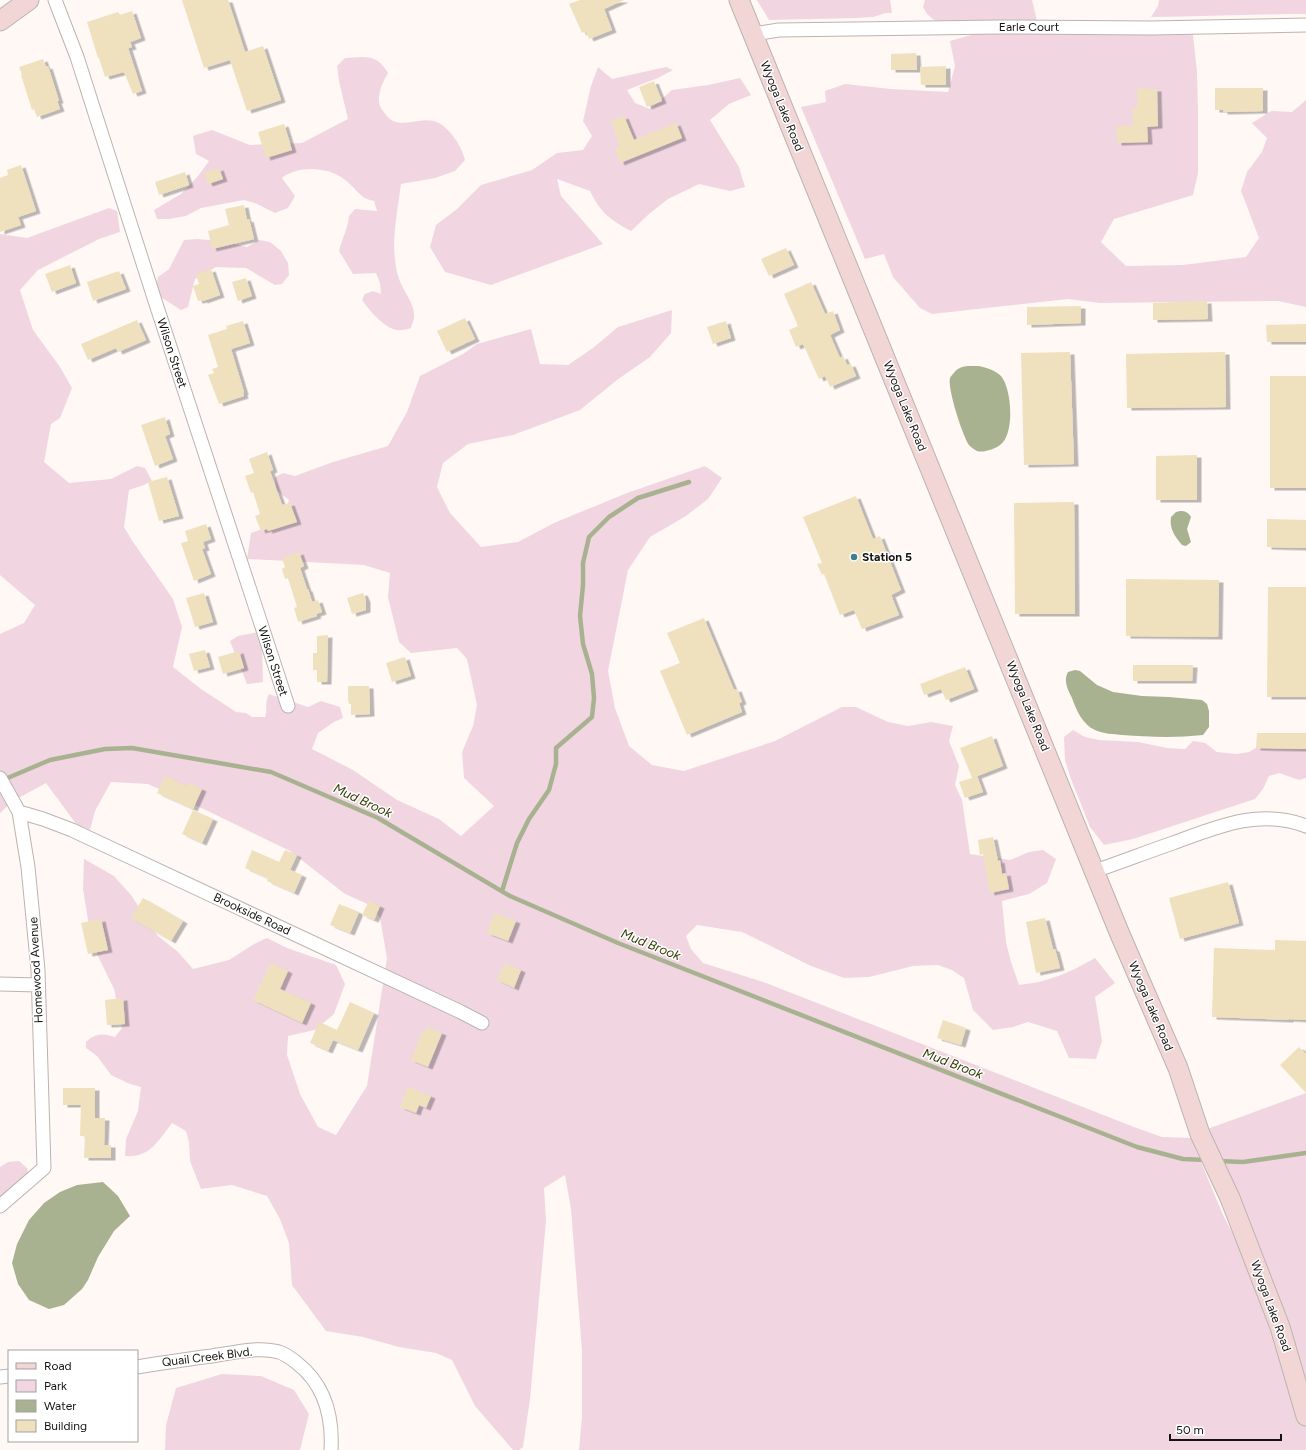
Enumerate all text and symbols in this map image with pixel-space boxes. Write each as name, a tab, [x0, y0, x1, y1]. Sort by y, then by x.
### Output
street label: Earle Court	[999, 20, 1060, 34]
street label: Wyoga Lake Road	[758, 59, 806, 153]
street label: Wilson Street	[154, 316, 190, 390]
street label: Wyoga Lake Road	[881, 359, 929, 453]
place label: Station 5	[862, 550, 912, 564]
marker: Station 5	[849, 552, 859, 562]
street label: Wilson Street	[255, 624, 291, 698]
street label: Wyoga Lake Road	[1004, 659, 1052, 753]
water label: Mud Brook	[331, 780, 395, 821]
street label: Brookside Road	[211, 890, 293, 938]
street label: Homewood Avenue	[26, 916, 46, 1023]
water label: Mud Brook	[619, 926, 683, 963]
street label: Wyoga Lake Road	[1126, 959, 1176, 1053]
water label: Mud Brook	[921, 1045, 986, 1082]
street label: Wyoga Lake Road	[1248, 1259, 1294, 1353]
street label: Quail Creek Blvd.	[161, 1345, 253, 1369]
legend	[8, 1350, 138, 1442]
text: Road	[44, 1359, 72, 1373]
text: Park	[44, 1379, 67, 1393]
text: Water	[44, 1399, 76, 1413]
scale bar	[1170, 1416, 1281, 1442]
text: Building	[44, 1419, 87, 1433]
text: 50 m	[1176, 1423, 1204, 1437]

